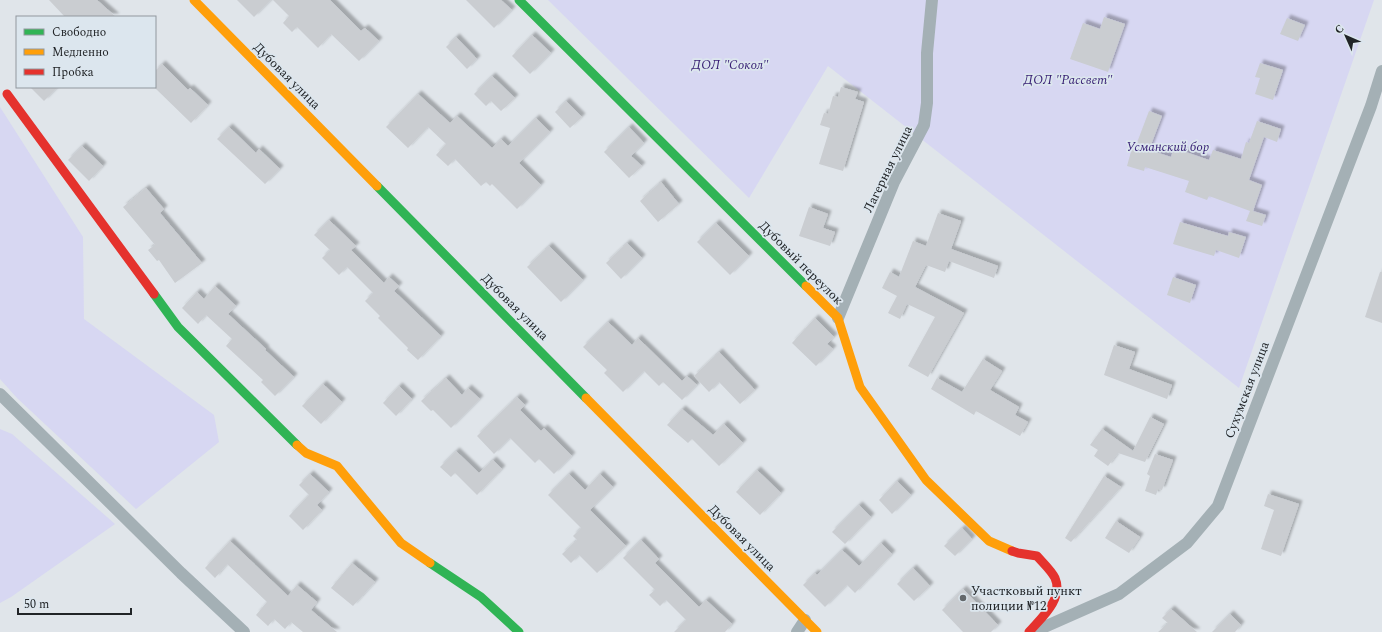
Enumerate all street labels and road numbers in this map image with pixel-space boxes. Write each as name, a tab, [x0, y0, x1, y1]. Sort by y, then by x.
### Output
street label: Дубовая улица	[249, 38, 326, 115]
street label: Лагерная улица	[858, 122, 918, 216]
street label: Дубовый переулок	[754, 216, 848, 310]
street label: Дубовая улица	[477, 269, 554, 346]
street label: Сухумская улица	[1219, 338, 1275, 441]
street label: Дубовая улица	[704, 500, 781, 577]

